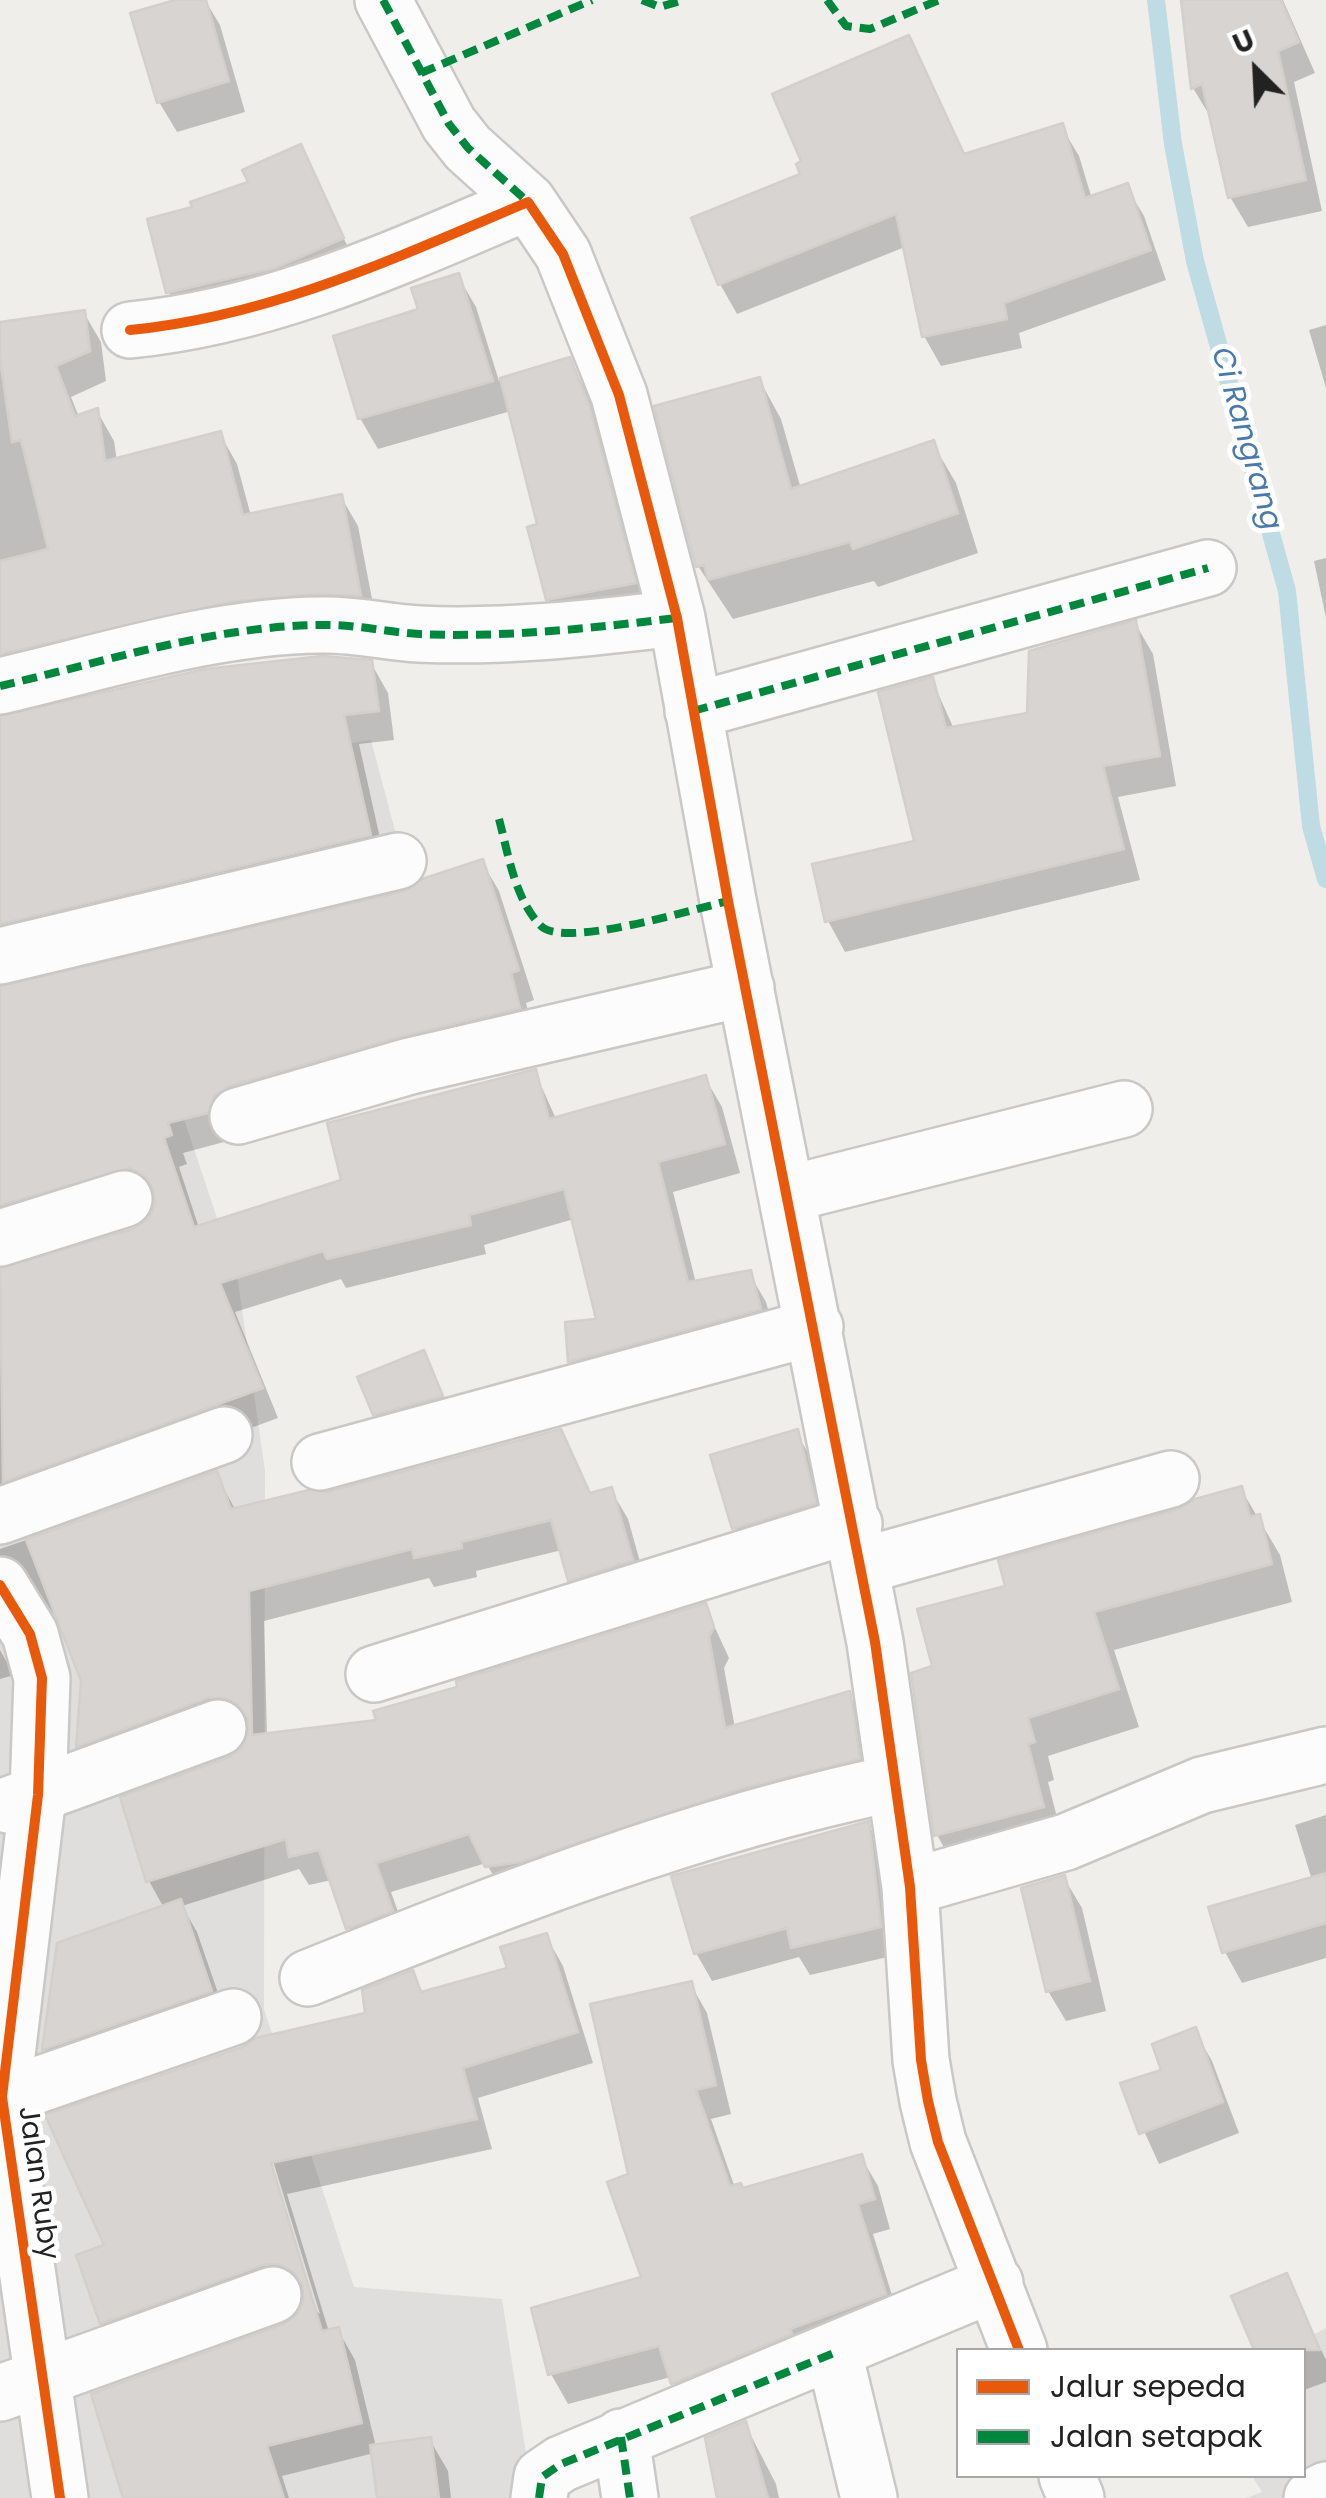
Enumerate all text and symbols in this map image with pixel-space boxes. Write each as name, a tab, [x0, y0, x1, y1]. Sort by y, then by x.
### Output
north arrow	[1206, 20, 1306, 120]
text: U	[1227, 20, 1261, 64]
water label: Ci Rangrang	[1202, 343, 1288, 535]
street label: Jalan Ruby	[10, 2104, 64, 2262]
legend	[956, 2348, 1306, 2478]
text: Jalur sepeda	[1050, 2365, 1246, 2408]
text: Jalan setapak	[1050, 2415, 1263, 2458]

